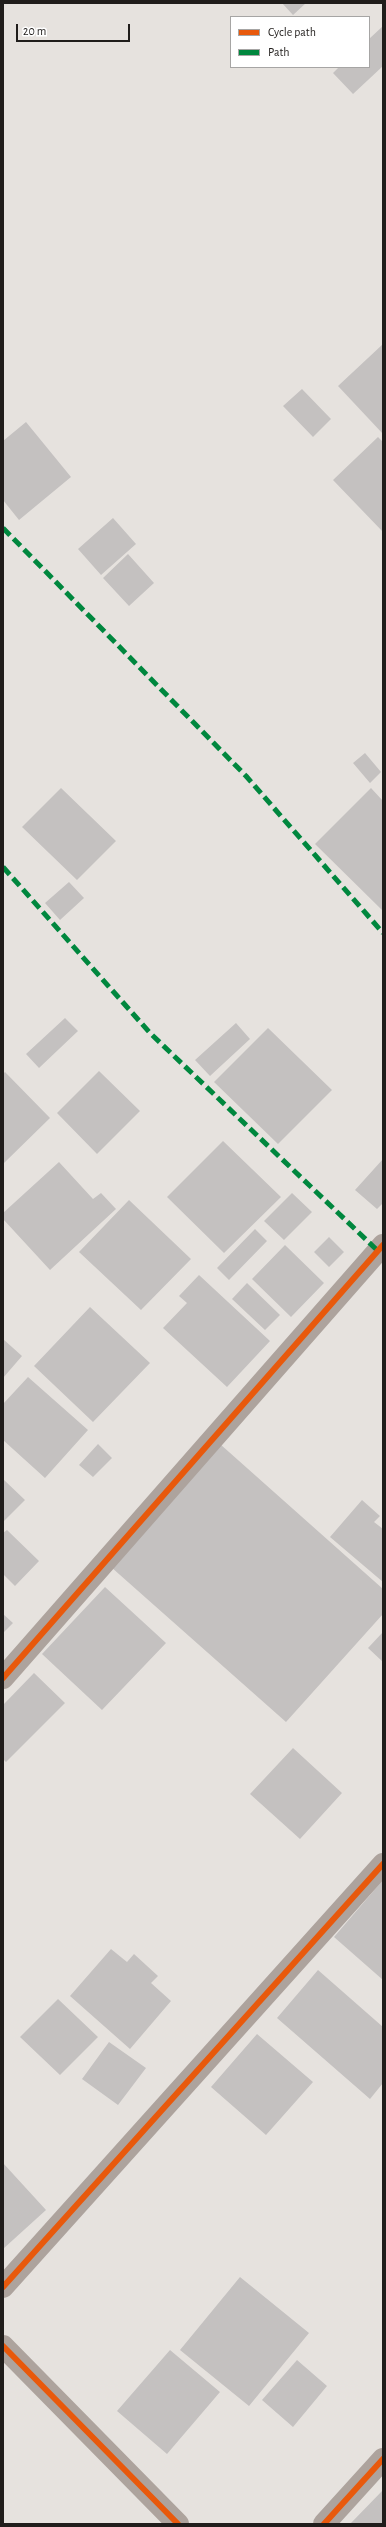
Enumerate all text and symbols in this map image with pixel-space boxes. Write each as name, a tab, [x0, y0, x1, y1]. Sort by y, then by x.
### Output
scale bar	[18, 16, 132, 42]
legend	[230, 16, 370, 68]
text: 20 m	[23, 25, 46, 37]
text: Cycle path	[268, 26, 316, 38]
text: Path	[268, 46, 290, 58]

